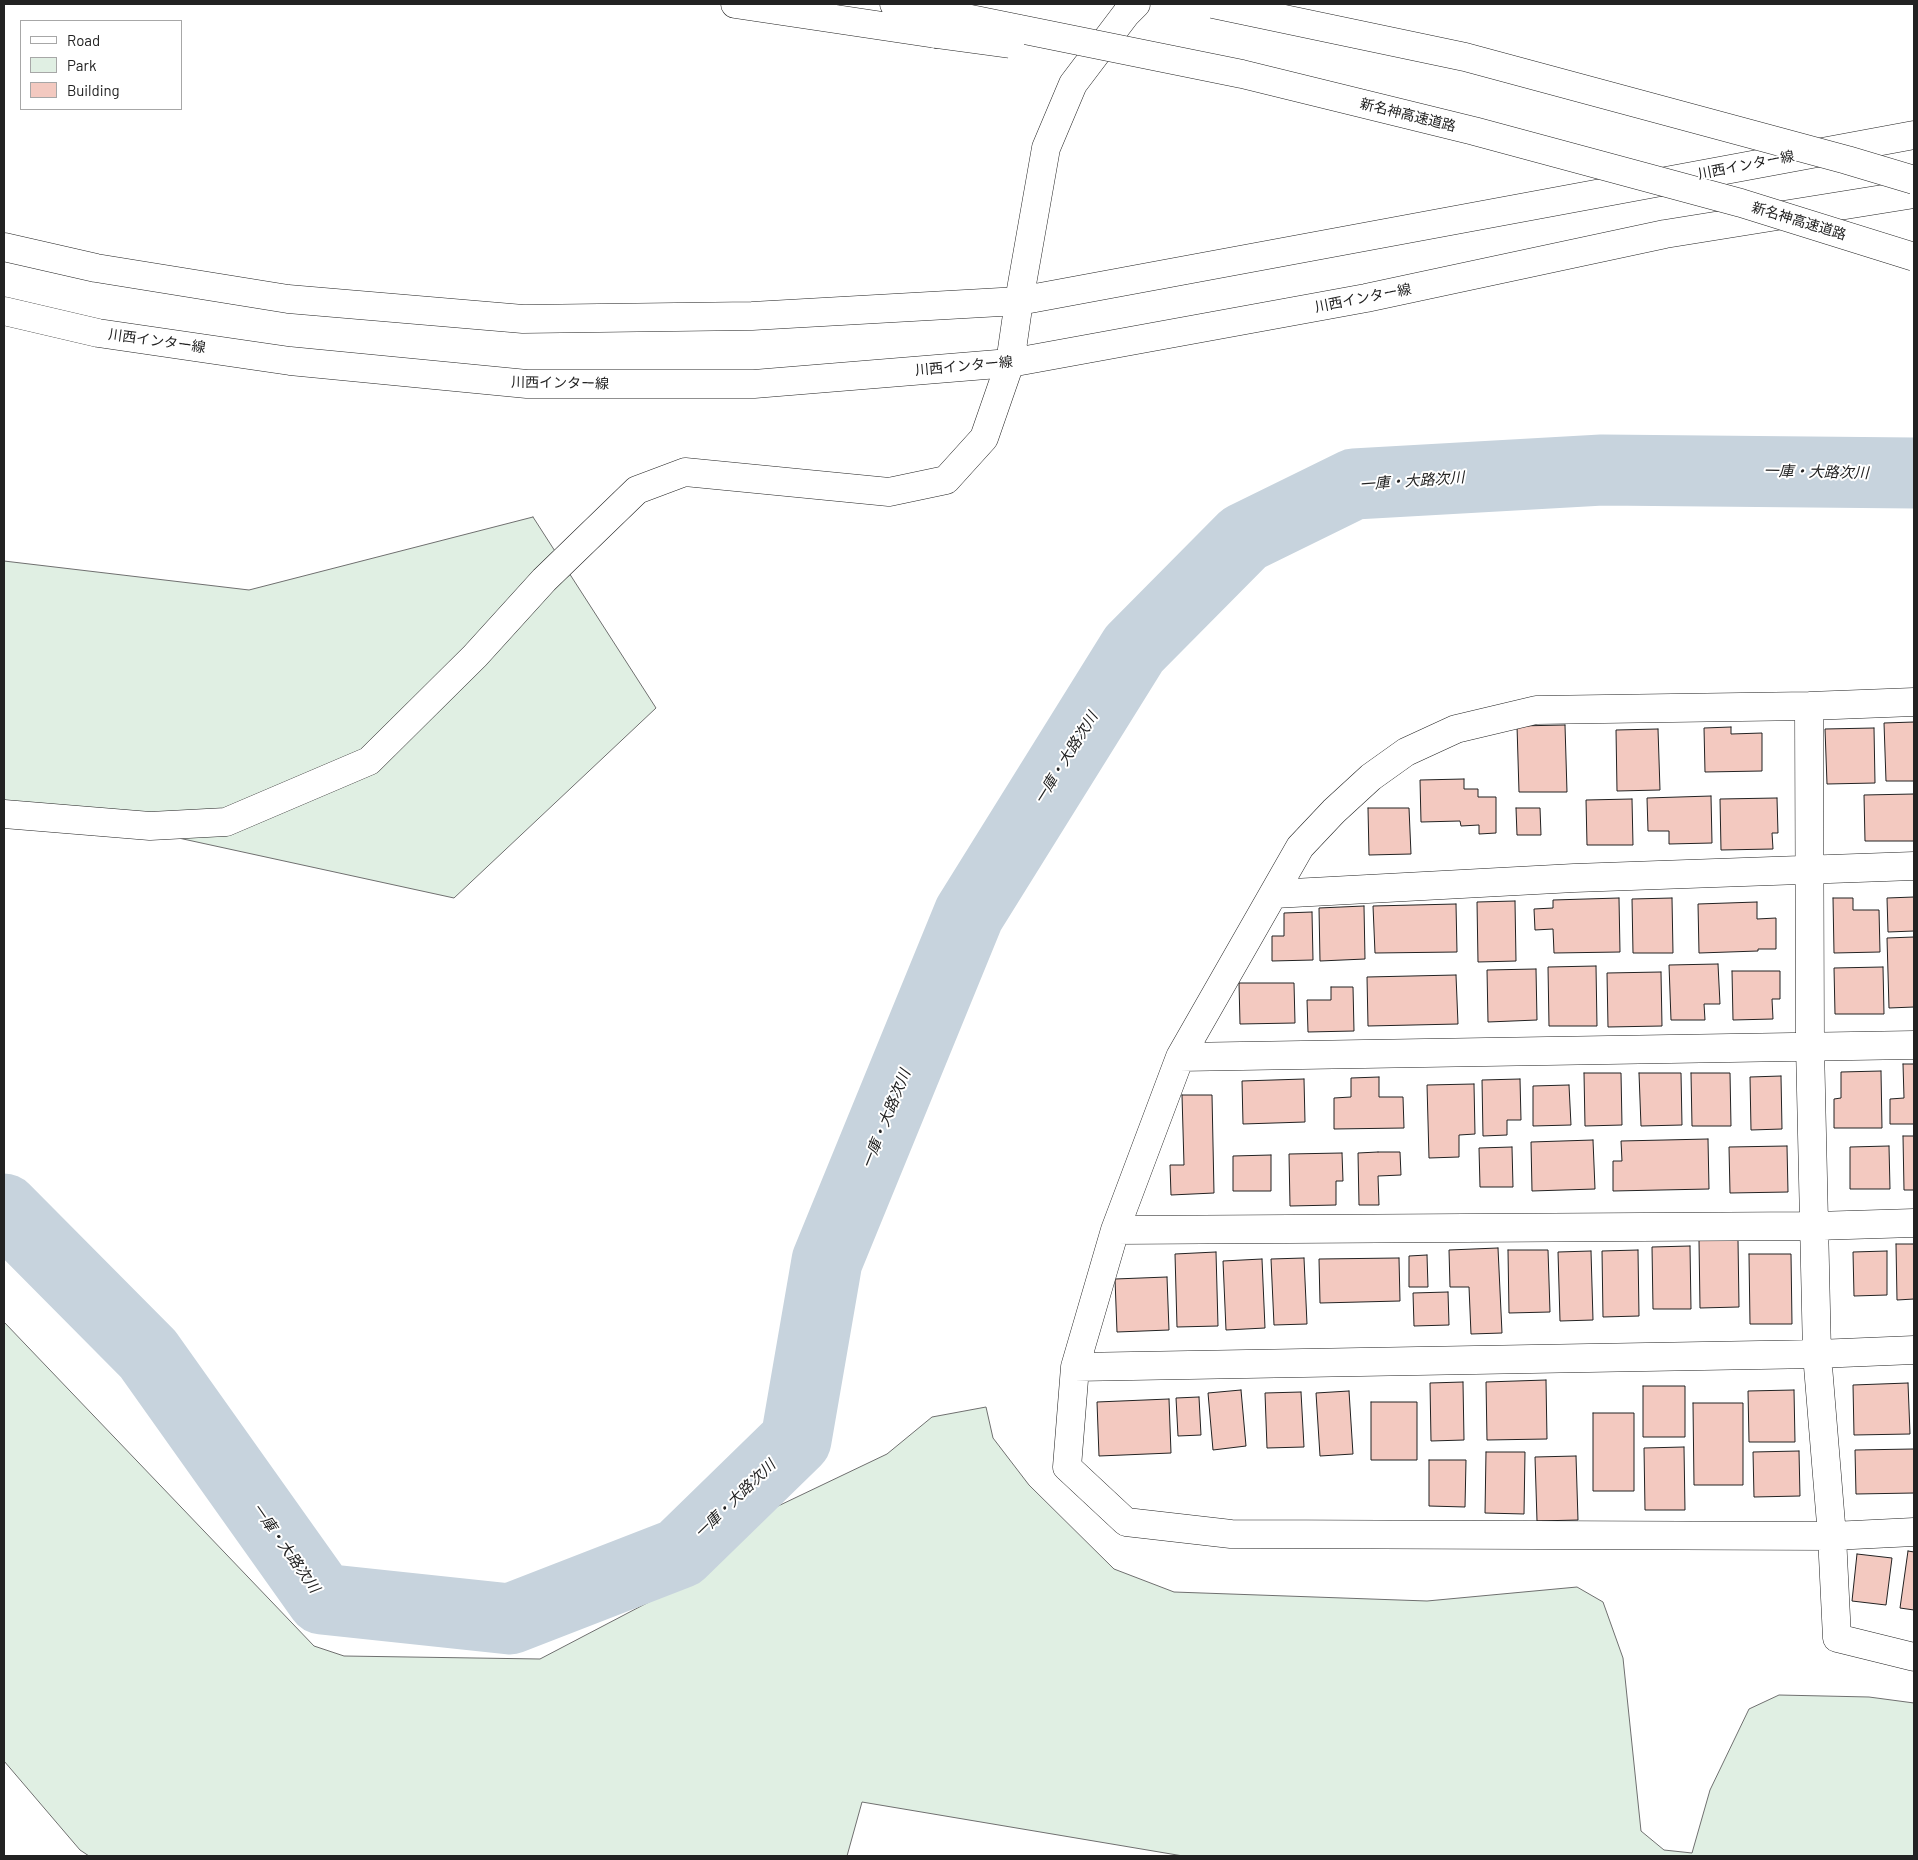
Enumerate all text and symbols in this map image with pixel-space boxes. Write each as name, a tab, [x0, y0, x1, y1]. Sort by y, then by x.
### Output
legend	[20, 20, 182, 110]
text: Road	[67, 31, 100, 49]
text: Park	[67, 56, 96, 74]
text: Building	[67, 81, 120, 99]
street label: 新名神高速道路	[1358, 95, 1458, 135]
street label: 川西インター線	[1696, 147, 1796, 183]
street label: 新名神高速道路	[1750, 199, 1848, 243]
street label: 川西インター線	[1313, 280, 1413, 316]
street label: 川西インター線	[107, 326, 207, 356]
street label: 川西インター線	[914, 353, 1014, 379]
street label: 川西インター線	[511, 374, 609, 392]
water label: 一庫・大路次川	[1763, 462, 1869, 482]
water label: 一庫・大路次川	[1359, 468, 1465, 494]
water label: 一庫・大路次川	[1031, 709, 1101, 807]
water label: 一庫・大路次川	[858, 1067, 914, 1171]
water label: 一庫・大路次川	[691, 1456, 779, 1542]
water label: 一庫・大路次川	[249, 1500, 323, 1596]

